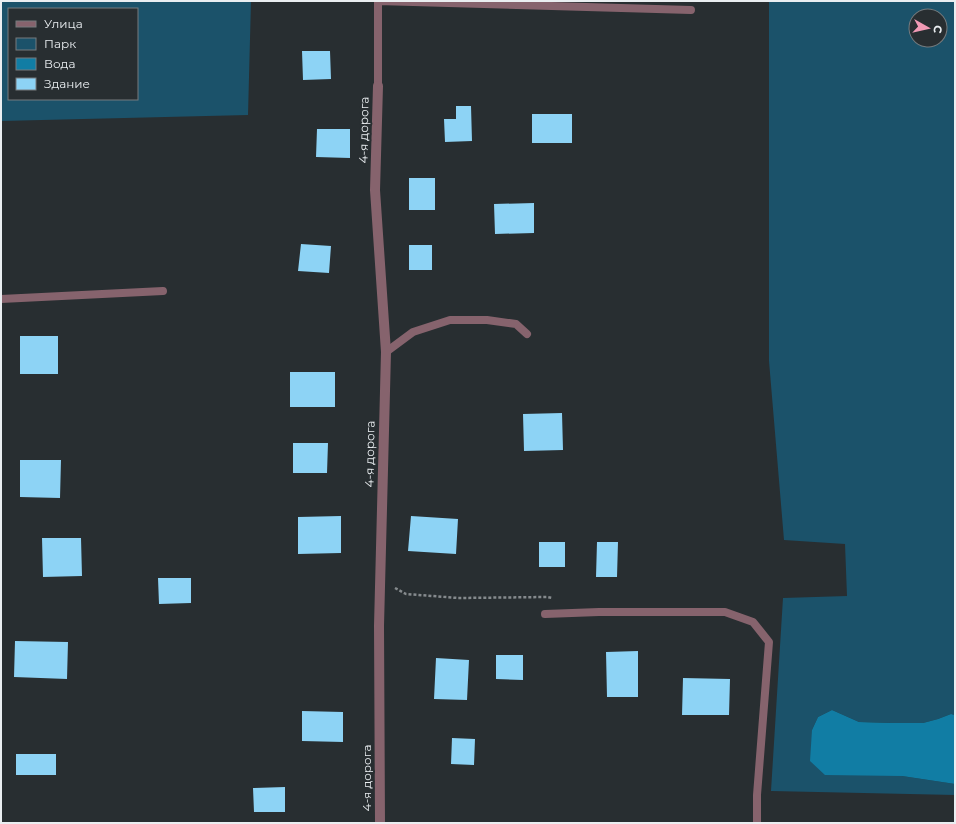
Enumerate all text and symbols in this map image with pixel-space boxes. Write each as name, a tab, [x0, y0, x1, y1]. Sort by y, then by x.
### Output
legend	[8, 8, 138, 100]
north arrow	[908, 8, 948, 48]
text: Улица	[44, 16, 83, 31]
text: С	[930, 24, 945, 34]
text: Парк	[44, 36, 76, 51]
text: Вода	[44, 56, 75, 71]
text: Здание	[44, 76, 90, 91]
street label: 4-я дорога	[355, 96, 372, 164]
street label: 4-я дорога	[361, 420, 378, 488]
street label: 4-я дорога	[359, 745, 374, 811]

